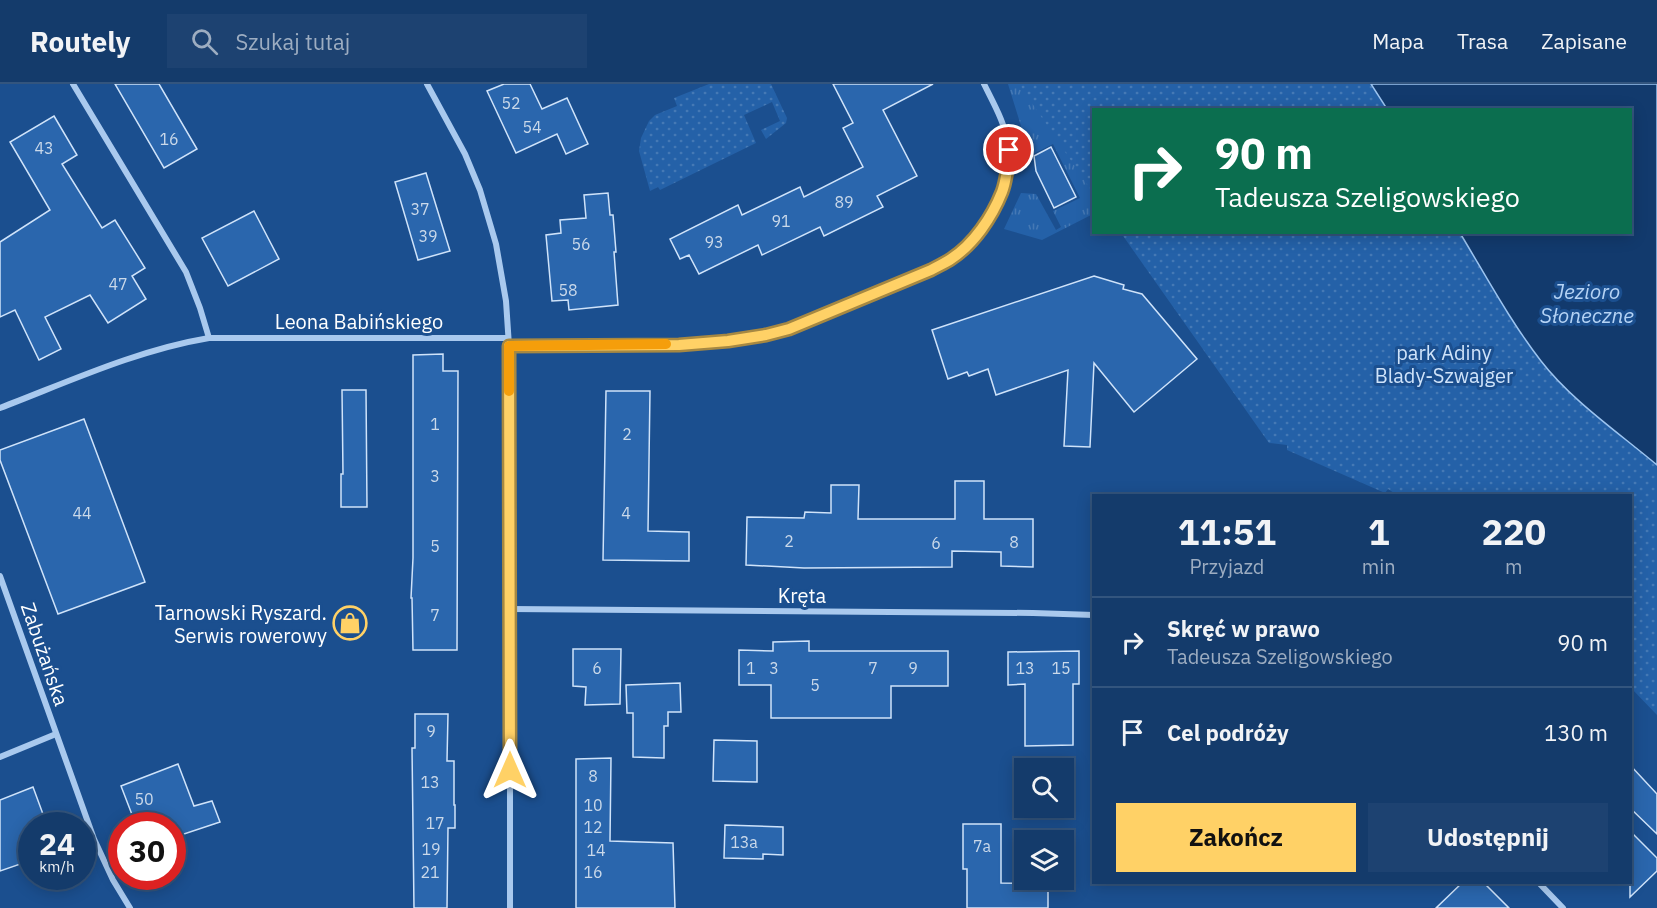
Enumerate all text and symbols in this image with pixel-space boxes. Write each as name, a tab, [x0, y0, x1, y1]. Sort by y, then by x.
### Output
search box	[167, 14, 587, 68]
text: Routely	[30, 23, 131, 60]
icon: search	[188, 25, 221, 58]
text: Szukaj tutaj	[236, 27, 350, 56]
text: Mapa	[1372, 27, 1424, 55]
text: Trasa	[1457, 27, 1508, 55]
text: Zapisane	[1541, 27, 1627, 55]
house number: 52	[501, 93, 521, 113]
house number: 54	[522, 117, 542, 137]
pin	[983, 124, 1034, 175]
text: 90 m	[1215, 126, 1313, 181]
house number: 16	[159, 129, 179, 149]
icon: right	[1116, 132, 1194, 210]
icon: arrive	[992, 133, 1025, 166]
house number: 43	[34, 138, 54, 158]
text: Tadeusza Szeligowskiego	[1215, 179, 1520, 214]
house number: 89	[834, 192, 854, 212]
house number: 37	[410, 199, 430, 219]
house number: 91	[771, 211, 791, 231]
house number: 39	[418, 226, 438, 246]
house number: 93	[704, 232, 724, 252]
house number: 56	[571, 234, 591, 254]
house number: 47	[108, 274, 128, 294]
water label: Jezioro Słoneczne	[1540, 277, 1634, 329]
house number: 58	[558, 280, 578, 300]
street label: Leona Babińskiego	[275, 308, 443, 335]
park label: park Adiny Blady-Szwajger	[1375, 339, 1513, 389]
house number: 1	[430, 414, 440, 434]
house number: 2	[622, 424, 632, 444]
house number: 3	[430, 466, 440, 486]
house number: 44	[72, 503, 92, 523]
house number: 4	[621, 503, 631, 523]
text: 11:51	[1178, 508, 1276, 555]
text: 1	[1368, 508, 1390, 555]
text: 220	[1481, 508, 1546, 555]
house number: 2	[784, 531, 794, 551]
house number: 8	[1009, 532, 1019, 552]
house number: 6	[931, 533, 941, 553]
house number: 5	[430, 536, 440, 556]
text: Przyjazd	[1189, 553, 1264, 580]
text: min	[1362, 553, 1396, 580]
text: m	[1505, 553, 1523, 580]
street label: Kręta	[778, 582, 827, 609]
street label: Zabużańska	[15, 599, 75, 709]
place label: Tarnowski Ryszard. Serwis rowerowy	[155, 599, 327, 649]
shop icon: Tarnowski Ryszard. Serwis rowerowy	[332, 605, 368, 641]
house number: 7	[430, 605, 440, 625]
text: Skręć w prawo	[1167, 614, 1320, 643]
icon: right	[1116, 626, 1149, 659]
text: 90 m	[1557, 628, 1608, 657]
text: Tadeusza Szeligowskiego	[1167, 643, 1393, 670]
house number: 6	[592, 658, 602, 678]
house number: 1	[746, 658, 756, 678]
house number: 3	[769, 658, 779, 678]
house number: 7	[868, 658, 878, 678]
house number: 9	[908, 658, 918, 678]
house number: 13	[1015, 658, 1035, 678]
house number: 15	[1051, 658, 1071, 678]
house number: 5	[810, 675, 820, 695]
icon: arrive	[1116, 716, 1149, 749]
text: Cel podróży	[1167, 718, 1289, 747]
text: 130 m	[1544, 718, 1608, 747]
house number: 9	[426, 721, 436, 741]
position arrow	[478, 738, 542, 802]
map controls	[1014, 758, 1074, 890]
button: search	[1014, 758, 1074, 818]
house number: 8	[588, 766, 598, 786]
house number: 13	[420, 772, 440, 792]
house number: 50	[134, 789, 154, 809]
house number: 10	[583, 795, 603, 815]
button: Zakończ	[1116, 803, 1356, 872]
button: Udostępnij	[1368, 803, 1608, 872]
speed limit sign: 30	[108, 812, 186, 890]
house number: 17	[425, 813, 445, 833]
house number: 12	[583, 817, 603, 837]
text: 24	[39, 824, 75, 863]
button: layers	[1014, 830, 1074, 890]
house number: 13a	[730, 832, 758, 852]
house number: 7a	[973, 836, 992, 856]
house number: 19	[421, 839, 441, 859]
house number: 14	[586, 840, 606, 860]
text: km/h	[39, 857, 75, 876]
house number: 21	[420, 862, 440, 882]
house number: 16	[583, 862, 603, 882]

